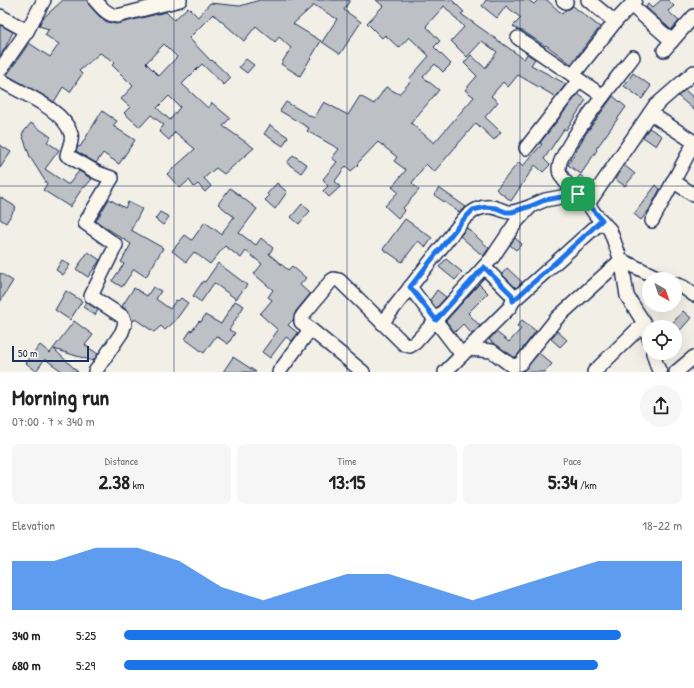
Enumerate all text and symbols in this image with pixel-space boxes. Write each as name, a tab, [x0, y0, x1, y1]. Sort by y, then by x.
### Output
pin	[561, 177, 595, 211]
icon: arrive	[567, 183, 589, 205]
north arrow	[642, 272, 682, 312]
map controls	[642, 272, 682, 360]
button: locate	[642, 320, 682, 360]
scale bar	[12, 344, 89, 363]
text: 50 m	[18, 346, 38, 360]
text: Morning run	[12, 382, 109, 412]
button: share	[640, 385, 682, 427]
text: 07:00 · 7 × 340 m	[12, 412, 95, 430]
text: Distance	[105, 454, 138, 468]
text: Time	[337, 454, 357, 468]
text: Pace	[563, 454, 581, 468]
text: 2.38	[99, 468, 130, 495]
text: 13:15	[329, 468, 365, 495]
text: 5:34	[548, 468, 577, 495]
text: km	[130, 478, 145, 492]
text: /km	[577, 478, 597, 492]
text: Elevation	[12, 516, 55, 534]
text: 18–22 m	[642, 516, 682, 534]
text: 340 m	[12, 626, 40, 644]
text: 5:25	[76, 626, 96, 644]
text: 680 m	[12, 656, 40, 674]
text: 5:29	[76, 656, 95, 674]

